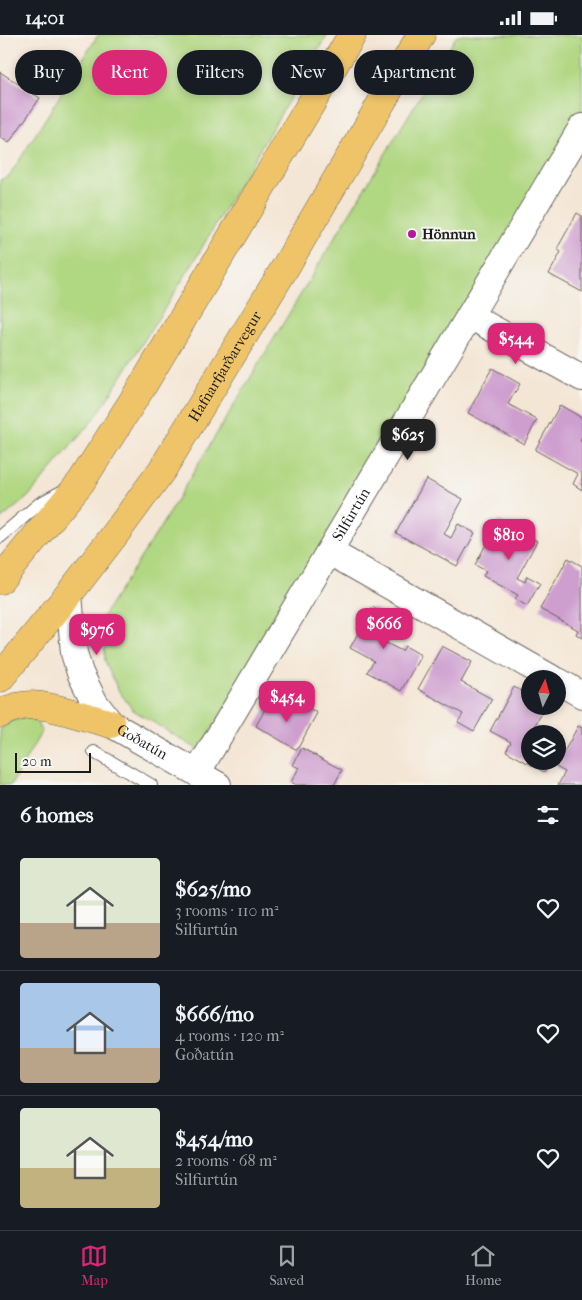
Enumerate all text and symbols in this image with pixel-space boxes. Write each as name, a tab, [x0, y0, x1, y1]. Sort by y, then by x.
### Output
text: 14:01	[25, 7, 65, 29]
chip: Buy	[15, 50, 82, 95]
chip: Rent	[92, 50, 167, 95]
chip: Filters	[177, 50, 262, 95]
chip: New	[272, 50, 344, 95]
chip: Apartment	[354, 50, 474, 95]
place label: Hönnun	[422, 225, 476, 243]
marker: Hönnun	[406, 228, 418, 240]
street label: Hafnarfjarðarvegur	[185, 307, 266, 425]
pin: $544	[486, 323, 546, 365]
text: $544	[499, 329, 533, 348]
pin: $625	[378, 419, 438, 461]
text: $625	[392, 425, 424, 444]
street label: Silfurtún	[328, 484, 374, 544]
pin: $810	[479, 519, 539, 561]
text: $810	[493, 525, 525, 544]
pin: $666	[354, 607, 414, 650]
pin: $976	[67, 613, 127, 656]
text: $666	[367, 614, 401, 633]
text: $976	[80, 620, 114, 639]
north arrow	[521, 670, 566, 715]
map controls	[521, 670, 566, 770]
pin: $454	[257, 681, 317, 723]
text: $454	[270, 687, 304, 706]
street label: Goðatún	[114, 720, 171, 763]
button: layers	[521, 725, 566, 770]
scale bar	[15, 750, 91, 773]
text: 20 m	[22, 753, 52, 770]
icon: filters	[534, 801, 562, 829]
text: 6 homes	[20, 803, 94, 827]
text: $625/mo	[175, 877, 251, 901]
icon: home	[60, 878, 120, 938]
icon: heart	[534, 894, 562, 922]
text: 3 rooms · 110 m²	[175, 901, 279, 920]
text: Silfurtún	[175, 920, 238, 939]
text: $666/mo	[175, 1002, 254, 1026]
icon: home	[60, 1003, 120, 1063]
icon: heart	[534, 1019, 562, 1047]
text: 4 rooms · 120 m²	[175, 1026, 284, 1045]
text: Goðatún	[175, 1045, 234, 1064]
text: $454/mo	[175, 1127, 253, 1151]
icon: home	[60, 1128, 120, 1188]
icon: heart	[534, 1144, 562, 1172]
text: 2 rooms · 68 m²	[175, 1151, 277, 1170]
text: Silfurtún	[175, 1170, 238, 1189]
tab: Map	[80, 1242, 108, 1289]
tab: Saved	[269, 1242, 304, 1289]
tab: Home	[465, 1242, 502, 1289]

